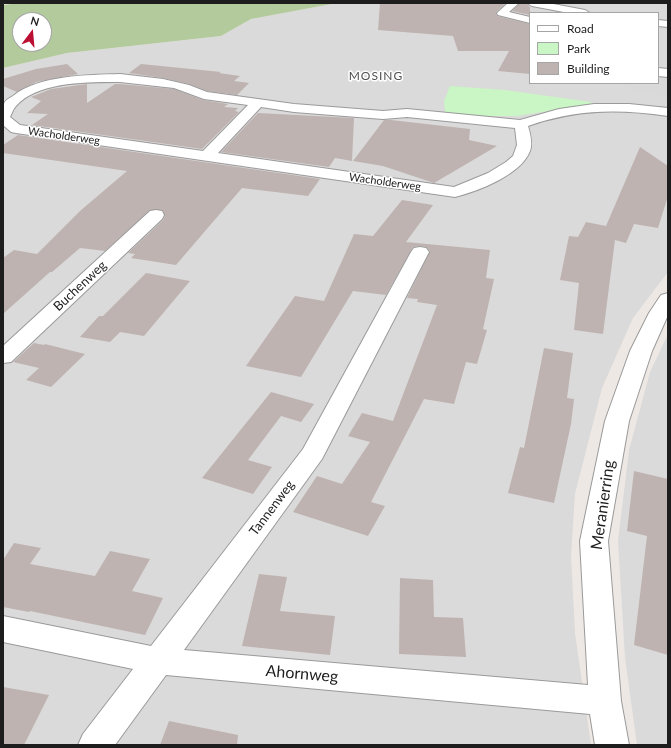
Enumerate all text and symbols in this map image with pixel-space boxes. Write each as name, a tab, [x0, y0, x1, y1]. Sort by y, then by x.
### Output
north arrow	[12, 12, 52, 52]
legend	[529, 12, 659, 84]
text: N	[29, 14, 41, 28]
text: Road	[567, 21, 594, 36]
text: Park	[567, 41, 590, 56]
text: Building	[567, 61, 610, 76]
district label: MOSING	[349, 69, 403, 83]
street label: Wacholderweg	[27, 124, 101, 148]
street label: Wacholderweg	[348, 170, 422, 194]
street label: Buchenweg	[50, 258, 110, 314]
street label: Meranierring	[587, 459, 619, 551]
street label: Tannenweg	[246, 477, 298, 539]
street label: Ahornweg	[265, 661, 339, 687]

